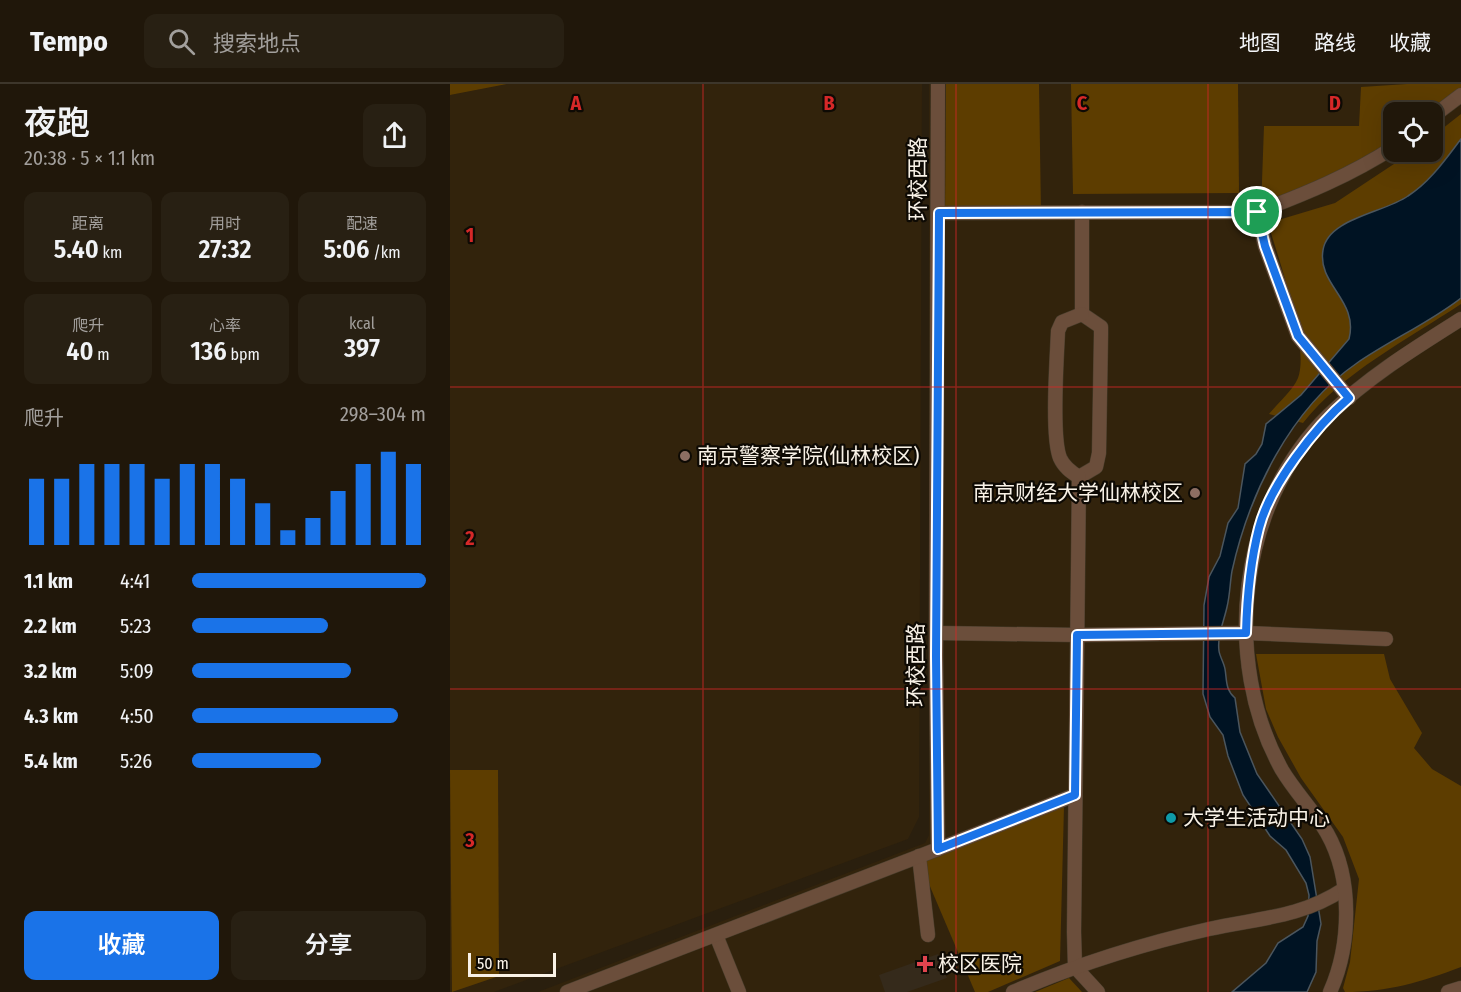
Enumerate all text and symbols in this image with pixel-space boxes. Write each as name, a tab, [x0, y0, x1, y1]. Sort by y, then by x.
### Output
search box	[144, 14, 564, 68]
text: Tempo	[30, 25, 108, 58]
icon: search	[165, 25, 198, 58]
text: 搜索地点	[213, 30, 301, 57]
text: 地图	[1239, 30, 1281, 56]
text: 路线	[1314, 30, 1356, 56]
text: 收藏	[1389, 30, 1431, 56]
text: A	[570, 91, 583, 115]
text: B	[823, 91, 835, 115]
text: C	[1077, 91, 1088, 115]
text: D	[1329, 91, 1341, 115]
map controls	[1383, 102, 1443, 162]
button: locate	[1383, 102, 1443, 162]
text: 夜跑	[24, 103, 90, 143]
button: share	[363, 104, 426, 167]
street label: 环校西路	[905, 137, 931, 221]
text: 20:38 · 5 × 1.1 km	[24, 146, 155, 170]
pin	[1231, 186, 1282, 237]
icon: arrive	[1240, 195, 1273, 228]
text: 距离	[72, 214, 104, 233]
text: 用时	[209, 214, 241, 233]
text: 配速	[346, 214, 378, 233]
text: 1	[466, 223, 474, 247]
text: 5.40	[54, 234, 99, 265]
text: 27:32	[199, 234, 251, 265]
text: 5:06	[324, 234, 369, 265]
text: km	[99, 243, 122, 262]
text: /km	[369, 243, 400, 262]
text: kcal	[349, 314, 375, 333]
text: 爬升	[72, 316, 104, 335]
text: 心率	[209, 316, 241, 335]
text: 397	[344, 333, 380, 364]
text: 40	[66, 336, 94, 367]
text: 136	[190, 336, 227, 367]
text: m	[94, 345, 110, 364]
text: bpm	[227, 345, 260, 364]
text: 298–304 m	[340, 402, 426, 426]
text: 爬升	[24, 406, 64, 430]
place label: 南京警察学院(仙林校区)	[697, 443, 919, 469]
marker: 南京警察学院(仙林校区)	[678, 449, 692, 463]
place label: 南京财经大学仙林校区	[973, 480, 1183, 506]
marker: 南京财经大学仙林校区	[1188, 486, 1202, 500]
text: 2	[464, 526, 475, 550]
text: 1.1 km	[24, 569, 73, 593]
text: 4:41	[120, 569, 150, 593]
text: 2.2 km	[24, 614, 77, 638]
text: 5:23	[120, 614, 151, 638]
street label: 环校西路	[903, 623, 929, 707]
text: 3.2 km	[24, 659, 77, 683]
text: 5:09	[120, 659, 153, 683]
text: 4.3 km	[24, 704, 78, 728]
text: 4:50	[120, 704, 154, 728]
text: 5.4 km	[24, 749, 78, 773]
text: 5:26	[120, 749, 152, 773]
place label: 大学生活动中心	[1183, 805, 1330, 831]
marker: 大学生活动中心	[1164, 811, 1178, 825]
text: 3	[464, 828, 475, 852]
button: 收藏	[24, 911, 219, 980]
button: 分享	[231, 911, 426, 980]
scale bar	[468, 950, 556, 978]
place label: 校区医院	[938, 951, 1022, 977]
text: 50 m	[477, 954, 509, 973]
marker: 校区医院	[916, 955, 934, 973]

